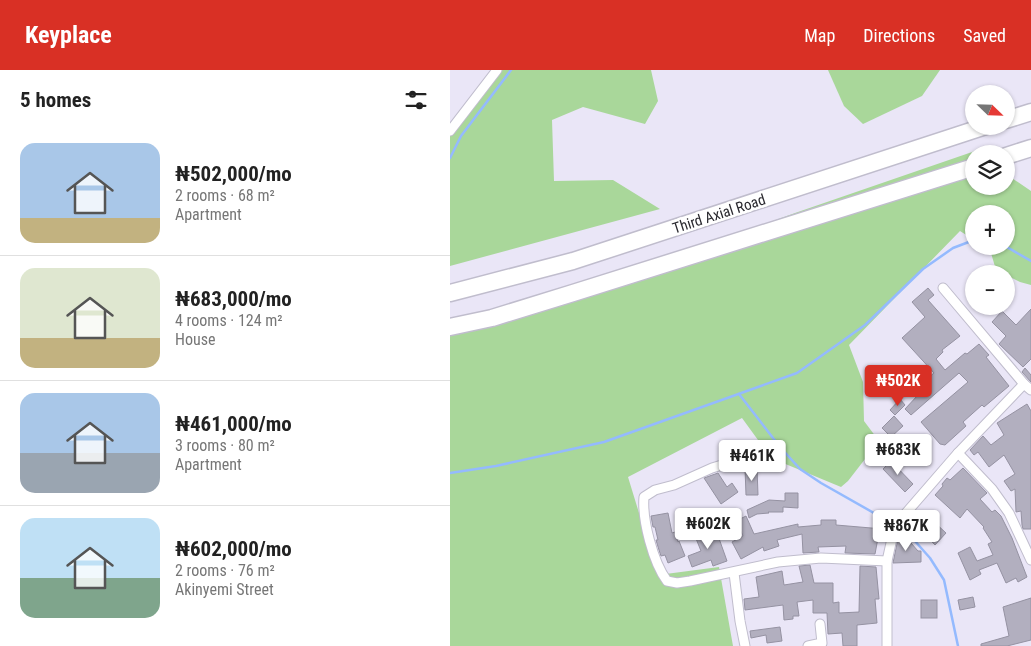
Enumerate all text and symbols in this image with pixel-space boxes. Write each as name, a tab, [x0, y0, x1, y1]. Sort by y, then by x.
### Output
text: Keyplace	[25, 21, 112, 49]
text: Map	[804, 25, 835, 46]
text: Directions	[863, 25, 935, 46]
text: Saved	[963, 25, 1006, 46]
north arrow	[965, 85, 1015, 135]
map controls	[965, 85, 1015, 315]
icon: filters	[402, 86, 430, 114]
text: 5 homes	[20, 88, 91, 112]
button: layers	[965, 145, 1015, 195]
text: ₦502,000/mo	[175, 162, 292, 186]
icon: home	[60, 163, 120, 223]
text: 2 rooms · 68 m²	[175, 186, 275, 205]
street label: Third Axial Road	[670, 191, 768, 237]
text: Apartment	[175, 205, 242, 224]
button: +	[965, 205, 1015, 255]
button: −	[965, 265, 1015, 315]
text: ₦683,000/mo	[175, 287, 292, 311]
icon: home	[60, 288, 120, 348]
text: 4 rooms · 124 m²	[175, 311, 283, 330]
text: House	[175, 330, 215, 349]
pin: ₦502K	[863, 364, 933, 407]
text: ₦502K	[876, 371, 920, 390]
text: ₦461,000/mo	[175, 412, 292, 436]
icon: home	[60, 413, 120, 473]
pin: ₦683K	[863, 434, 933, 476]
text: 3 rooms · 80 m²	[175, 436, 275, 455]
pin: ₦461K	[717, 440, 787, 482]
text: ₦683K	[876, 440, 920, 459]
text: ₦461K	[730, 446, 774, 465]
text: Apartment	[175, 455, 242, 474]
pin: ₦602K	[673, 508, 743, 550]
pin: ₦867K	[871, 510, 941, 552]
text: ₦602K	[686, 514, 730, 533]
text: ₦867K	[884, 516, 928, 535]
text: ₦602,000/mo	[175, 537, 292, 561]
icon: home	[60, 538, 120, 598]
text: 2 rooms · 76 m²	[175, 561, 275, 580]
text: Akinyemi Street	[175, 580, 274, 599]

